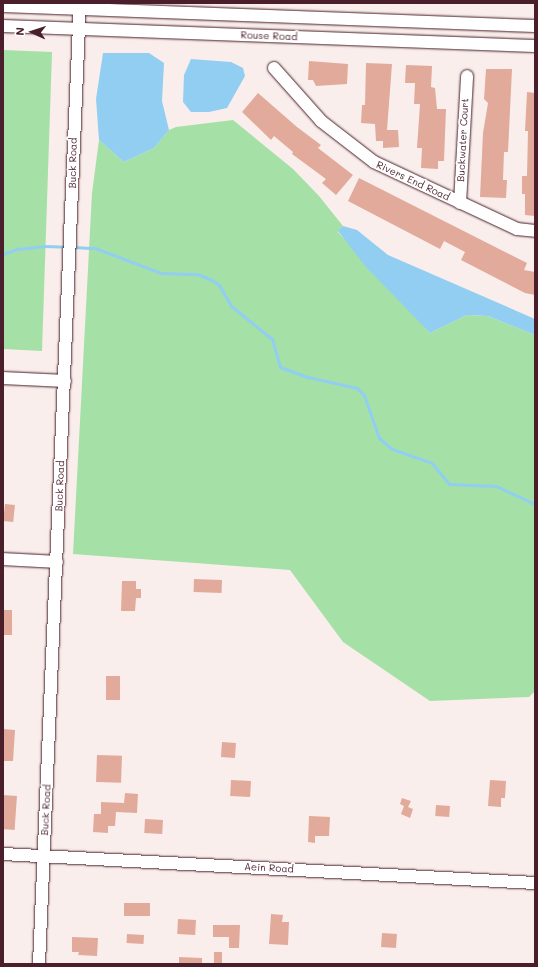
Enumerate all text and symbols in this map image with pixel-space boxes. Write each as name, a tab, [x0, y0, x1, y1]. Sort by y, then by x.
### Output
north arrow	[12, 12, 52, 52]
text: N	[12, 27, 27, 36]
street label: Rouse Road	[240, 29, 298, 43]
street label: Buckwater Court	[455, 98, 471, 182]
street label: Buck Road	[67, 137, 79, 189]
street label: Rivers End Road	[374, 159, 452, 203]
street label: Buck Road	[53, 460, 67, 512]
street label: Buck Road	[39, 784, 53, 836]
street label: Aein Road	[244, 861, 294, 875]

